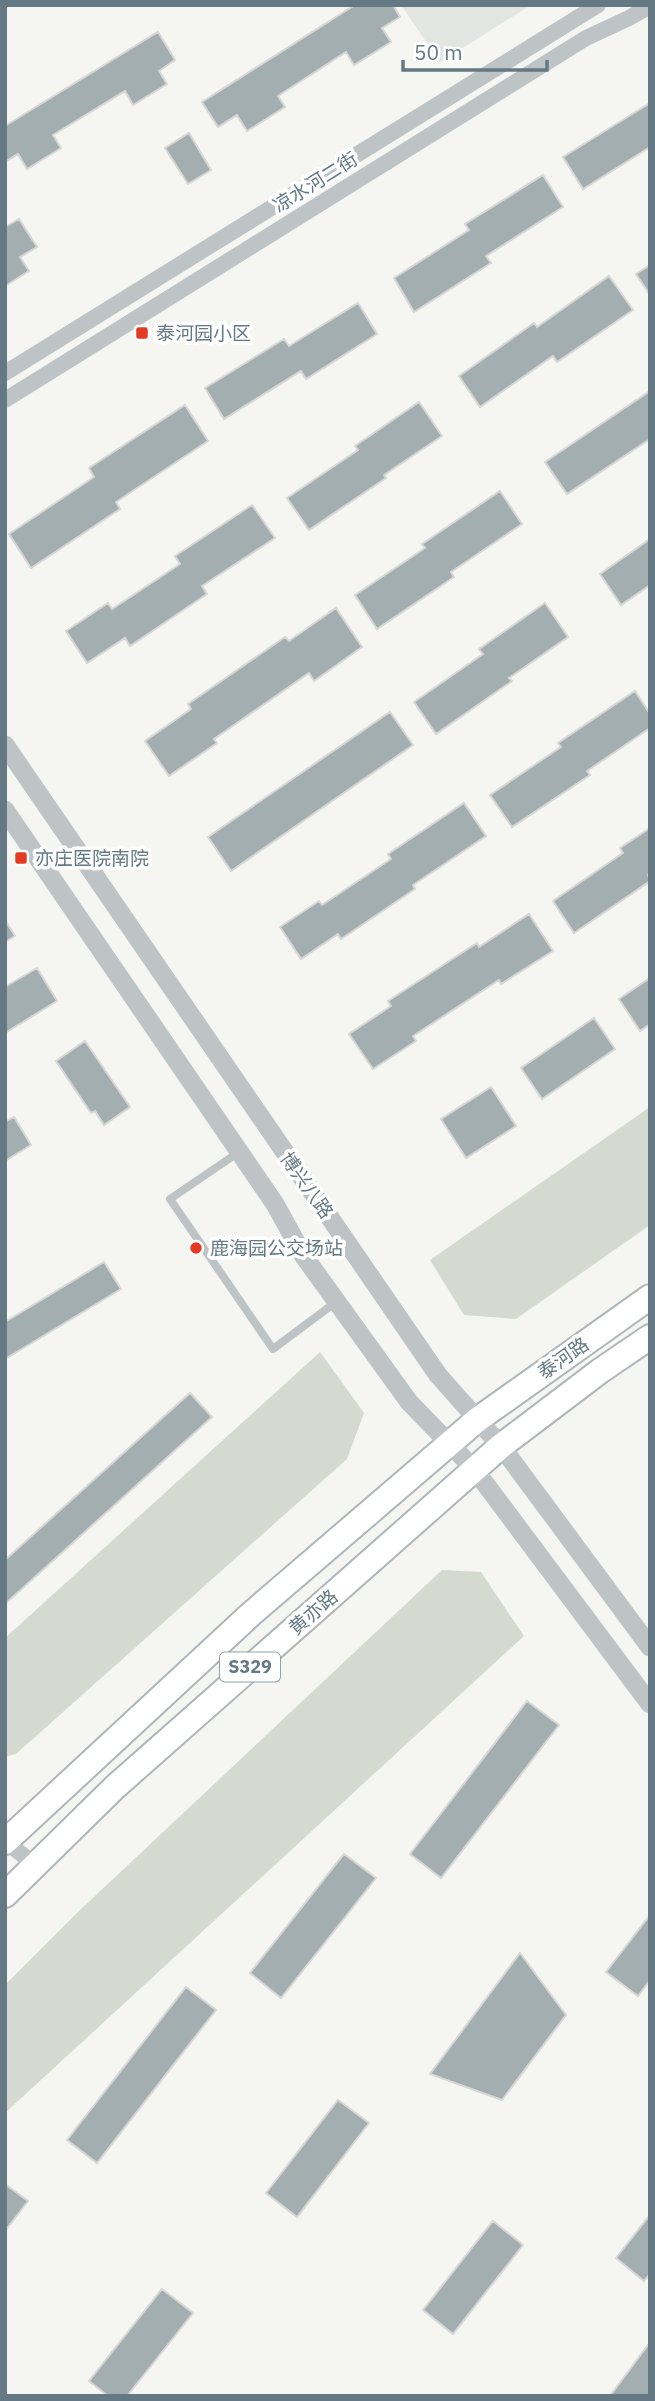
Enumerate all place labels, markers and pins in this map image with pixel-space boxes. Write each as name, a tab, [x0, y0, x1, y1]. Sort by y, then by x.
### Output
place label: 泰河园小区	[156, 321, 251, 345]
marker: 泰河园小区	[134, 325, 150, 341]
place label: 亦庄医院南院	[35, 846, 149, 870]
marker: 亦庄医院南院	[13, 850, 29, 866]
place label: 鹿海园公交场站	[210, 1236, 343, 1260]
marker: 鹿海园公交场站	[188, 1240, 204, 1256]

